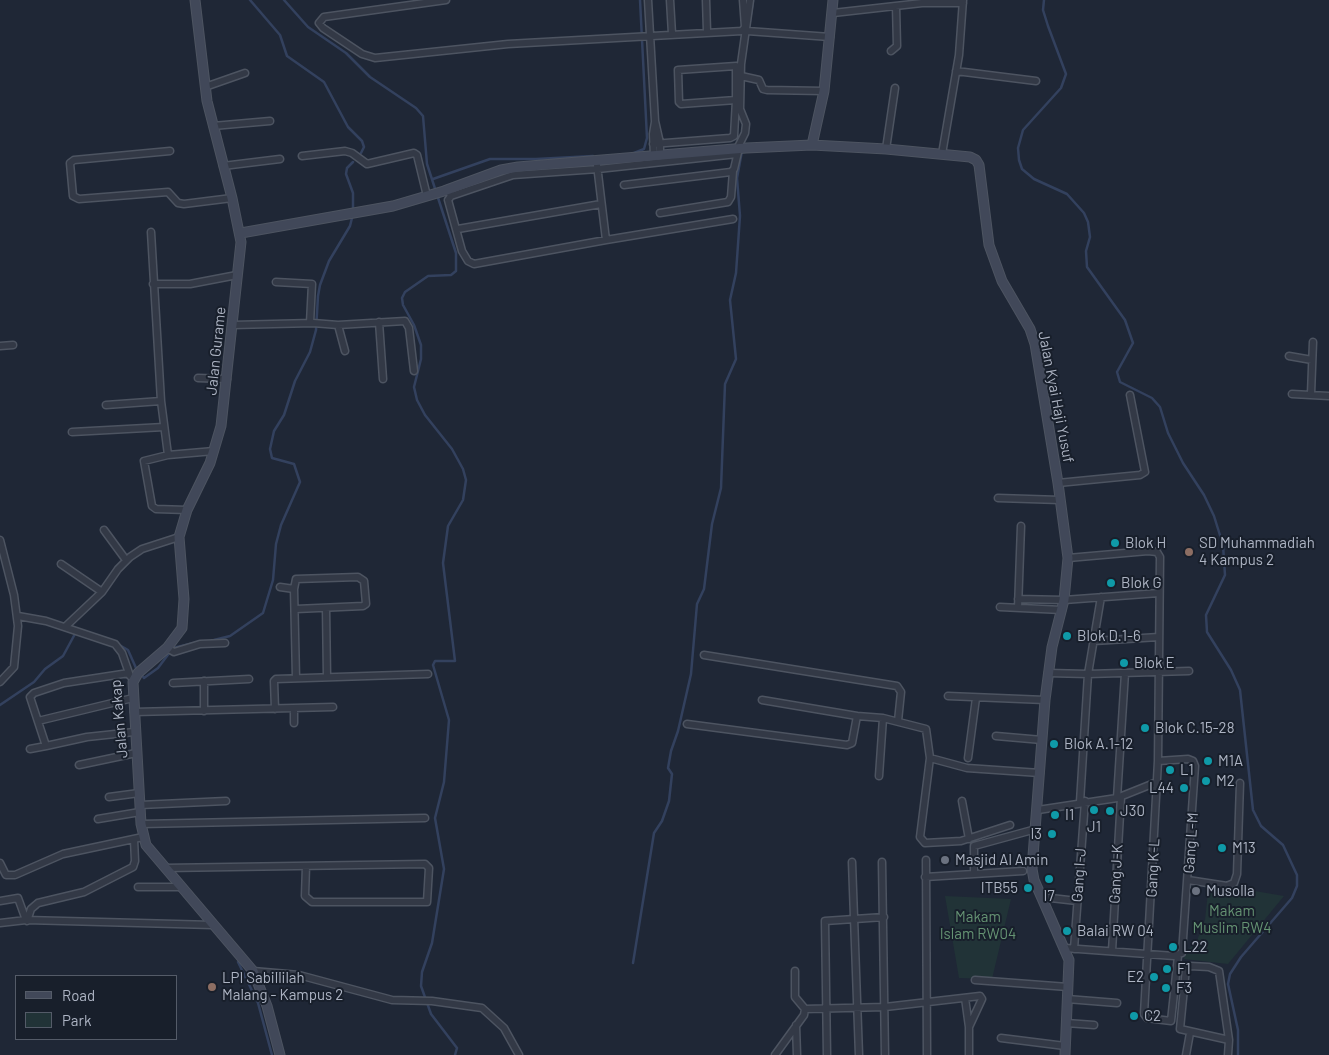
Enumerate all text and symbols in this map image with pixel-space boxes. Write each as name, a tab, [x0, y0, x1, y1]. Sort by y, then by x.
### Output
street label: Jalan Gurame	[202, 306, 230, 396]
street label: Jalan Kyai Haji Yusuf	[1034, 330, 1078, 464]
place label: Blok H	[1125, 534, 1166, 552]
place label: SD Muhammadiah 4 Kampus 2	[1199, 534, 1315, 569]
marker: Blok H	[1109, 537, 1121, 549]
marker: SD Muhammadiah 4 Kampus 2	[1183, 546, 1195, 558]
place label: Blok G	[1121, 574, 1162, 592]
marker: Blok G	[1105, 577, 1117, 589]
place label: Blok D.1-6	[1077, 627, 1141, 645]
marker: Blok D.1-6	[1061, 630, 1073, 642]
place label: Blok E	[1134, 654, 1175, 672]
marker: Blok E	[1118, 657, 1130, 669]
street label: Jalan Kakap	[107, 679, 131, 759]
place label: Blok C.15-28	[1155, 719, 1234, 737]
marker: Blok C.15-28	[1139, 722, 1151, 734]
place label: Blok A.1-12	[1064, 735, 1133, 753]
marker: Blok A.1-12	[1048, 738, 1060, 750]
place label: M1A	[1218, 752, 1243, 770]
marker: M1A	[1202, 755, 1214, 767]
place label: L1	[1180, 761, 1194, 779]
marker: L1	[1164, 764, 1176, 776]
place label: M2	[1216, 772, 1235, 790]
marker: M2	[1200, 775, 1212, 787]
place label: L44	[1149, 779, 1174, 797]
marker: L44	[1178, 782, 1190, 794]
place label: J30	[1120, 802, 1145, 820]
marker: J1	[1088, 804, 1100, 816]
marker: J30	[1104, 805, 1116, 817]
place label: I1	[1065, 806, 1074, 824]
marker: I1	[1049, 809, 1061, 821]
street label: Gang L-M	[1180, 812, 1202, 874]
place label: J1	[1087, 818, 1101, 836]
place label: I3	[1030, 825, 1042, 843]
marker: I3	[1046, 828, 1058, 840]
street label: Gang K-L	[1142, 838, 1164, 898]
place label: M13	[1232, 839, 1256, 857]
marker: M13	[1216, 842, 1228, 854]
street label: Gang J-K	[1105, 844, 1127, 904]
street label: Gang I-J	[1068, 847, 1090, 903]
place label: Masjid Al Amin	[955, 851, 1048, 869]
marker: Masjid Al Amin	[939, 854, 951, 866]
marker: I7	[1043, 873, 1055, 885]
place label: ITB55	[981, 879, 1018, 897]
marker: ITB55	[1022, 882, 1034, 894]
place label: Musolla	[1206, 882, 1255, 900]
marker: Musolla	[1190, 885, 1202, 897]
place label: I7	[1044, 887, 1054, 905]
park label: Makam Muslim RW4	[1192, 902, 1272, 937]
park label: Makam Islam RW04	[940, 908, 1016, 943]
place label: Balai RW 04	[1077, 922, 1154, 940]
marker: Balai RW 04	[1061, 925, 1073, 937]
place label: L22	[1183, 938, 1208, 956]
marker: L22	[1167, 941, 1179, 953]
place label: F1	[1177, 960, 1191, 978]
marker: F1	[1161, 963, 1173, 975]
place label: E2	[1127, 968, 1144, 986]
place label: LPI Sabillilah Malang - Kampus 2	[222, 969, 343, 1004]
marker: E2	[1148, 971, 1160, 983]
legend	[15, 975, 178, 1040]
place label: F3	[1176, 979, 1192, 997]
marker: LPI Sabillilah Malang - Kampus 2	[206, 981, 218, 993]
marker: F3	[1160, 982, 1172, 994]
text: Road	[62, 986, 95, 1004]
place label: C2	[1144, 1007, 1161, 1025]
marker: C2	[1128, 1010, 1140, 1022]
text: Park	[62, 1011, 91, 1029]

